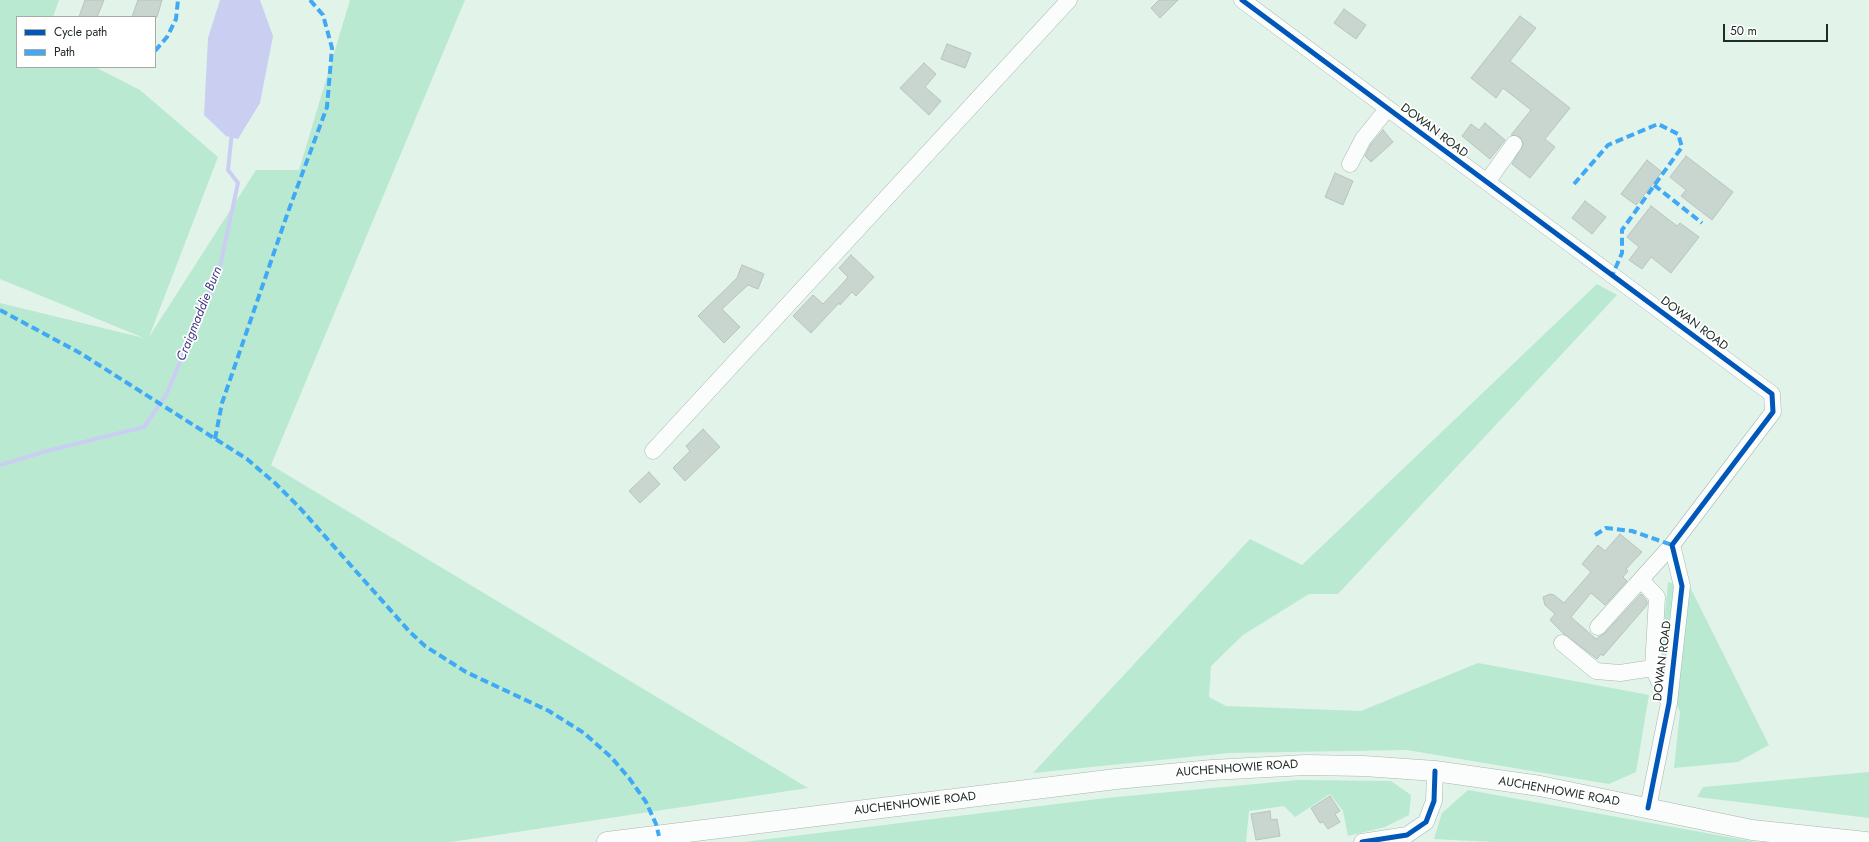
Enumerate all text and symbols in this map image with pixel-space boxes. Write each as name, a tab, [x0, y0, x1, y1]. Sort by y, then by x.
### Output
legend	[16, 16, 156, 68]
scale bar	[1725, 16, 1830, 42]
text: 50 m	[1730, 22, 1757, 40]
text: Cycle path	[54, 23, 107, 41]
text: Path	[54, 43, 75, 61]
street label: DOWAN ROAD	[1397, 101, 1471, 161]
water label: Craigmaddie Burn	[174, 265, 226, 363]
street label: DOWAN ROAD	[1657, 294, 1731, 354]
street label: DOWAN ROAD	[1651, 620, 1675, 702]
street label: AUCHENHOWIE ROAD	[1175, 758, 1299, 780]
street label: AUCHENHOWIE ROAD	[1497, 774, 1621, 810]
street label: AUCHENHOWIE ROAD	[853, 789, 977, 819]

